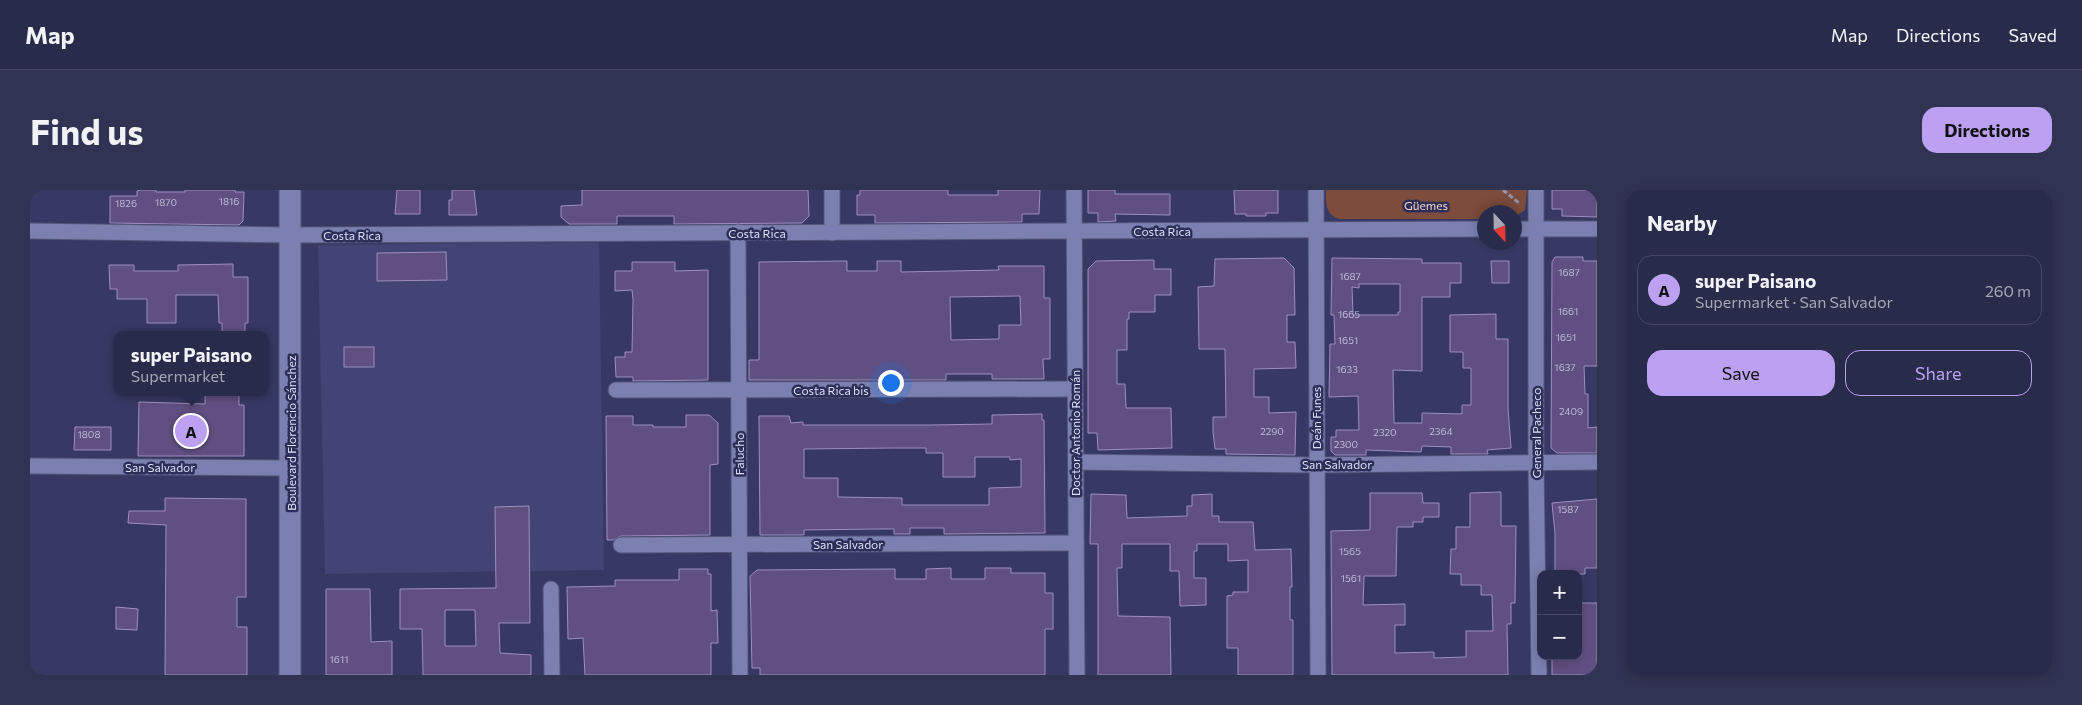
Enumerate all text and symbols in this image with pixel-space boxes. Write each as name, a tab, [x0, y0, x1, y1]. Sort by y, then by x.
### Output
text: Map	[25, 20, 75, 49]
text: Map	[1831, 24, 1868, 46]
text: Directions	[1896, 24, 1980, 46]
text: Saved	[2008, 24, 2057, 46]
button: Directions	[1922, 107, 2052, 153]
text: Find us	[30, 109, 144, 152]
house number: 1816	[219, 195, 239, 207]
house number: 1870	[155, 196, 177, 208]
house number: 1826	[115, 197, 137, 209]
park label: Güemes	[1404, 198, 1448, 212]
north arrow	[1477, 205, 1522, 250]
text: Nearby	[1647, 210, 1717, 235]
street label: Costa Rica	[1133, 224, 1191, 238]
street label: Costa Rica	[728, 226, 786, 240]
street label: Costa Rica	[323, 228, 381, 242]
house number: 1687	[1558, 266, 1580, 278]
text: super Paisano	[1695, 269, 1816, 292]
house number: 1687	[1339, 270, 1361, 282]
text: A	[1658, 281, 1670, 300]
text: 260 m	[1985, 281, 2031, 300]
text: Supermarket · San Salvador	[1695, 292, 1893, 311]
house number: 1661	[1558, 305, 1578, 317]
house number: 1665	[1338, 308, 1360, 320]
popup	[114, 331, 269, 396]
house number: 1651	[1556, 331, 1576, 343]
house number: 1651	[1338, 334, 1358, 346]
text: super Paisano	[131, 343, 252, 366]
button: Save	[1647, 350, 1835, 396]
button: Share	[1845, 350, 2032, 396]
street label: Boulevard Florencio Sánchez	[284, 355, 298, 511]
house number: 1637	[1554, 361, 1576, 373]
house number: 1633	[1336, 363, 1358, 375]
text: Supermarket	[131, 366, 225, 385]
your location	[878, 370, 904, 396]
street label: Doctor Antonio Román	[1068, 370, 1082, 496]
street label: Costa Rica bis	[793, 383, 869, 397]
street label: Deán Funes	[1309, 387, 1323, 449]
street label: General Pacheco	[1529, 388, 1543, 478]
house number: 2409	[1559, 405, 1583, 417]
pin: A	[175, 412, 207, 450]
house number: 2290	[1260, 425, 1284, 437]
house number: 2364	[1429, 425, 1453, 437]
house number: 2320	[1373, 426, 1397, 438]
house number: 1808	[78, 428, 100, 440]
street label: Falucho	[732, 433, 746, 475]
house number: 2300	[1334, 438, 1358, 450]
street label: San Salvador	[1302, 457, 1372, 471]
street label: San Salvador	[125, 460, 195, 474]
house number: 1587	[1557, 503, 1579, 515]
street label: San Salvador	[813, 537, 883, 551]
house number: 1565	[1339, 545, 1361, 557]
map controls	[1537, 570, 1582, 660]
button: +	[1537, 570, 1582, 615]
house number: 1561	[1341, 572, 1361, 584]
button: −	[1537, 615, 1582, 660]
house number: 1611	[330, 653, 348, 665]

